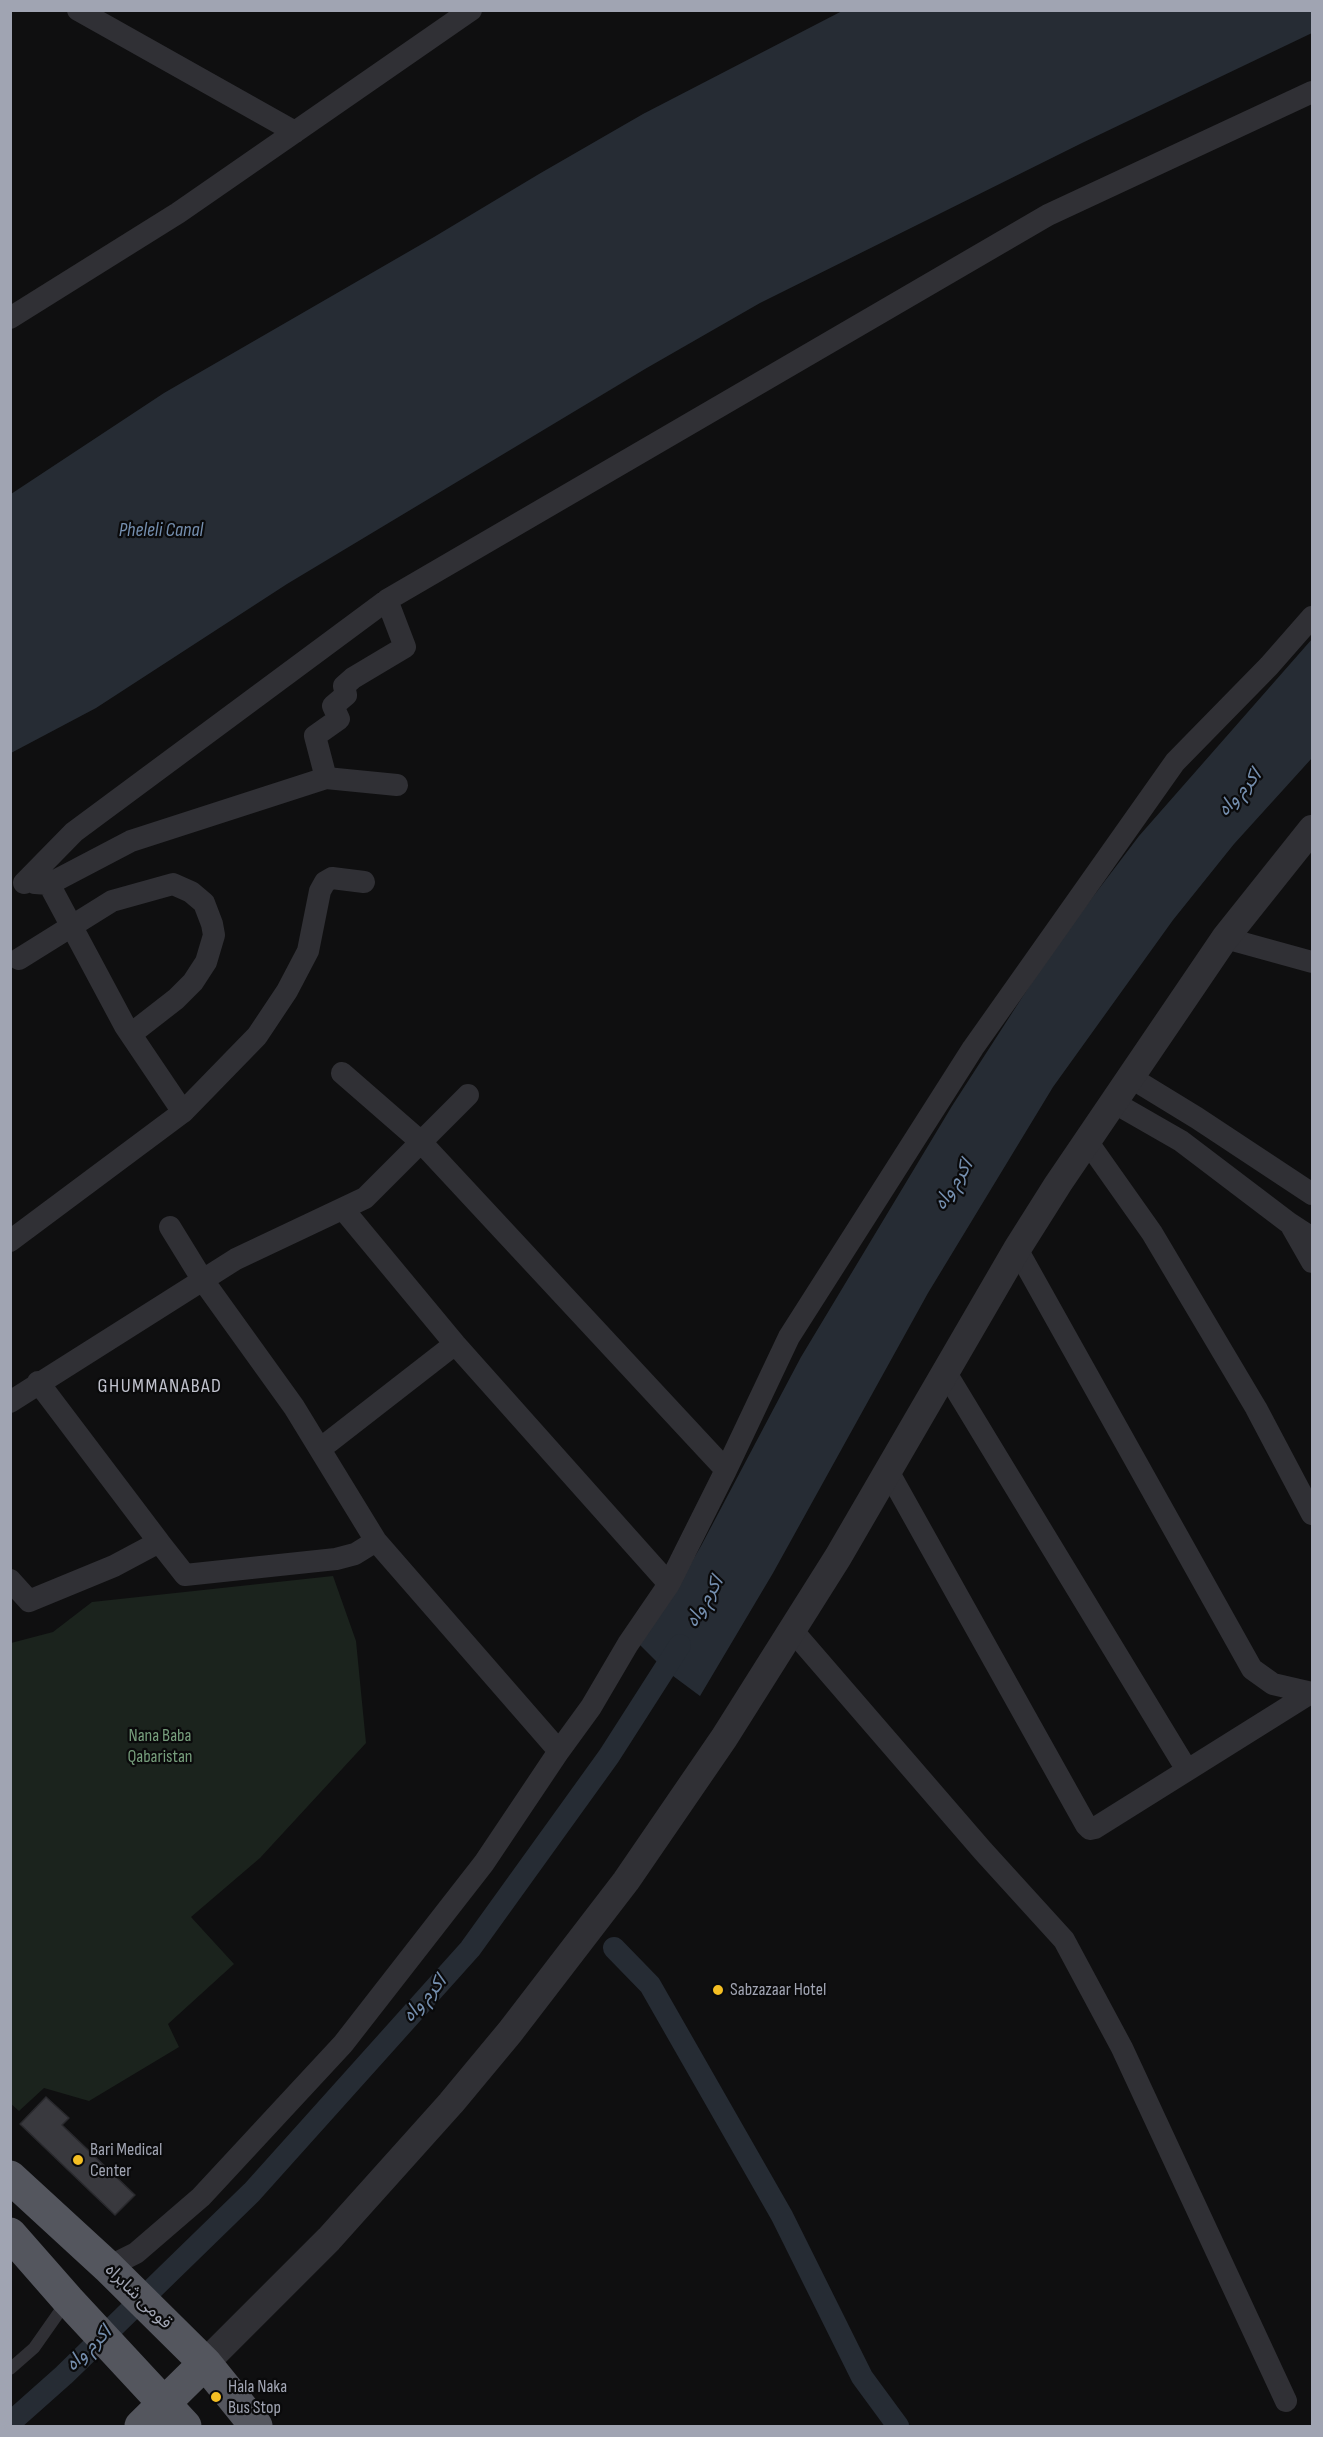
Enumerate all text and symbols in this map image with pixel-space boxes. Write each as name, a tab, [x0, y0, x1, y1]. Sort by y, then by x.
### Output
water label: Pheleli Canal	[119, 519, 203, 543]
water label: اکرم واہ	[1213, 765, 1267, 821]
water label: اکرم واہ	[929, 1156, 979, 1214]
district label: GHUMMANABAD	[98, 1375, 222, 1399]
water label: اکرم واہ	[681, 1572, 729, 1632]
park label: Nana Baba Qabaristan	[127, 1725, 193, 1768]
water label: اکرم واہ	[398, 1971, 452, 2027]
place label: Sabzazaar Hotel	[730, 1979, 826, 2001]
marker: Sabzazaar Hotel	[711, 1983, 725, 1997]
place label: Bari Medical Center	[90, 2139, 162, 2182]
marker: Bari Medical Center	[71, 2153, 85, 2167]
street label: قومی شاہراہ	[100, 2260, 176, 2334]
water label: اکرم واہ	[61, 2321, 117, 2377]
place label: Hala Naka Bus Stop	[228, 2376, 287, 2418]
marker: Hala Naka Bus Stop	[209, 2390, 223, 2404]

